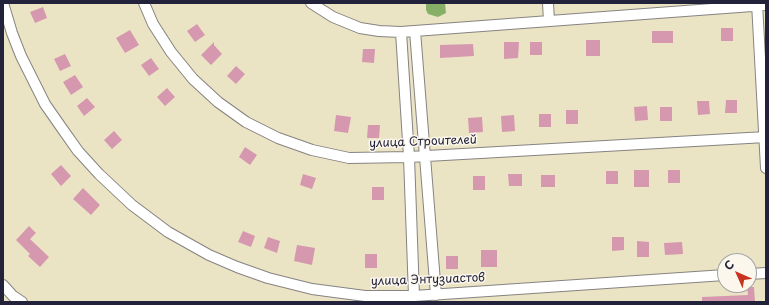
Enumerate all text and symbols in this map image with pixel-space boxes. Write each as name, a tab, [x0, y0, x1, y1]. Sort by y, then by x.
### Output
street label: улица Строителей	[369, 133, 477, 151]
north arrow	[717, 253, 757, 293]
text: С	[720, 256, 738, 274]
street label: улица Энтузиастов	[371, 271, 485, 289]

